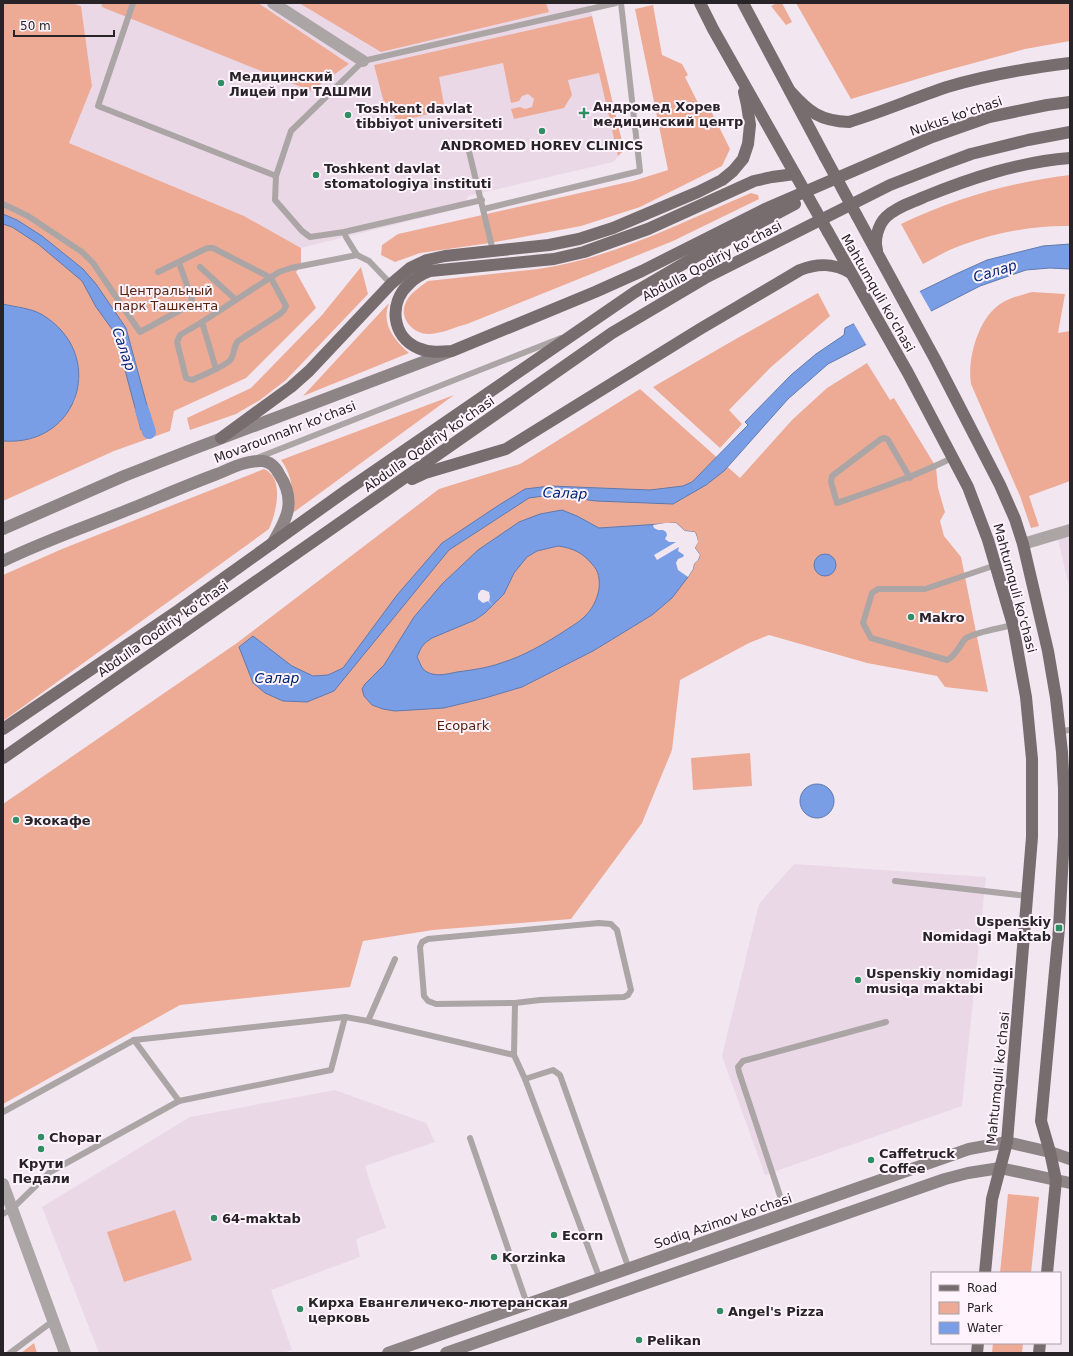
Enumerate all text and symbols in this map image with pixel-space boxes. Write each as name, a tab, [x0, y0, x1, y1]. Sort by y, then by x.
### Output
scale bar	[14, 12, 114, 38]
text: 50 m	[20, 19, 51, 33]
place label: Медицинский Лицей при ТАШМИ	[229, 69, 372, 99]
marker: Медицинский Лицей при ТАШМИ	[216, 78, 226, 88]
street label: Nukus ko'chasi	[908, 93, 1004, 139]
place label: Андромед Хорев медицинский центр	[593, 99, 743, 129]
place label: Toshkent davlat tibbiyot universiteti	[356, 101, 502, 131]
marker: Андромед Хорев медицинский центр	[578, 107, 590, 119]
marker: Toshkent davlat tibbiyot universiteti	[343, 110, 353, 120]
marker: ANDROMED HOREV CLINICS	[537, 126, 547, 136]
place label: ANDROMED HOREV CLINICS	[441, 138, 643, 153]
place label: Toshkent davlat stomatologiya instituti	[324, 161, 492, 191]
marker: Toshkent davlat stomatologiya instituti	[311, 170, 321, 180]
street label: Abdulla Qodiriy ko'chasi	[640, 218, 784, 304]
street label: Mahtumquli ko'chasi	[838, 231, 918, 355]
water label: Салар	[971, 257, 1019, 285]
park label: Центральный парк Ташкента	[114, 283, 218, 313]
water label: Салар	[109, 325, 139, 373]
street label: Abdulla Qodiriy ko'chasi	[361, 393, 497, 495]
street label: Movarounnahr ko'chasi	[212, 398, 358, 466]
water label: Салар	[542, 484, 588, 502]
street label: Mahtumquli ko'chasi	[990, 522, 1040, 654]
street label: Abdulla Qodiriy ko'chasi	[95, 578, 231, 680]
place label: Makro	[919, 610, 965, 625]
marker: Makro	[906, 612, 916, 622]
water label: Салар	[255, 670, 299, 686]
park label: Ecopark	[437, 718, 490, 733]
place label: Экокафе	[24, 813, 91, 828]
marker: Экокафе	[11, 815, 21, 825]
place label: Uspenskiy Nomidagi Maktab	[922, 914, 1052, 944]
marker: Uspenskiy Nomidagi Maktab	[1054, 923, 1064, 933]
place label: Uspenskiy nomidagi musiqa maktabi	[866, 966, 1014, 996]
marker: Uspenskiy nomidagi musiqa maktabi	[853, 975, 863, 985]
street label: Mahtumquli ko'chasi	[984, 1011, 1012, 1145]
place label: Chopar	[49, 1130, 102, 1145]
marker: Chopar	[36, 1132, 46, 1142]
marker: Крути Педали	[36, 1144, 46, 1154]
place label: Caffetruck Coffee	[879, 1146, 955, 1176]
marker: Caffetruck Coffee	[866, 1155, 876, 1165]
place label: Крути Педали	[12, 1156, 70, 1186]
street label: Sodiq Azimov ko'chasi	[652, 1190, 794, 1252]
place label: 64-maktab	[222, 1211, 301, 1226]
marker: 64-maktab	[209, 1213, 219, 1223]
place label: Ecorn	[562, 1228, 603, 1243]
marker: Ecorn	[549, 1230, 559, 1240]
place label: Korzinka	[502, 1250, 566, 1265]
marker: Korzinka	[489, 1252, 499, 1262]
legend	[931, 1272, 1061, 1344]
text: Road	[967, 1281, 997, 1295]
place label: Кирха Евангеличеко-лютеранская церковь	[308, 1295, 568, 1325]
text: Park	[967, 1301, 993, 1315]
marker: Кирха Евангеличеко-лютеранская церковь	[295, 1304, 305, 1314]
place label: Angel's Pizza	[728, 1304, 824, 1319]
marker: Angel's Pizza	[715, 1306, 725, 1316]
text: Water	[967, 1321, 1003, 1335]
place label: Pelikan	[647, 1333, 701, 1348]
marker: Pelikan	[634, 1335, 644, 1345]

